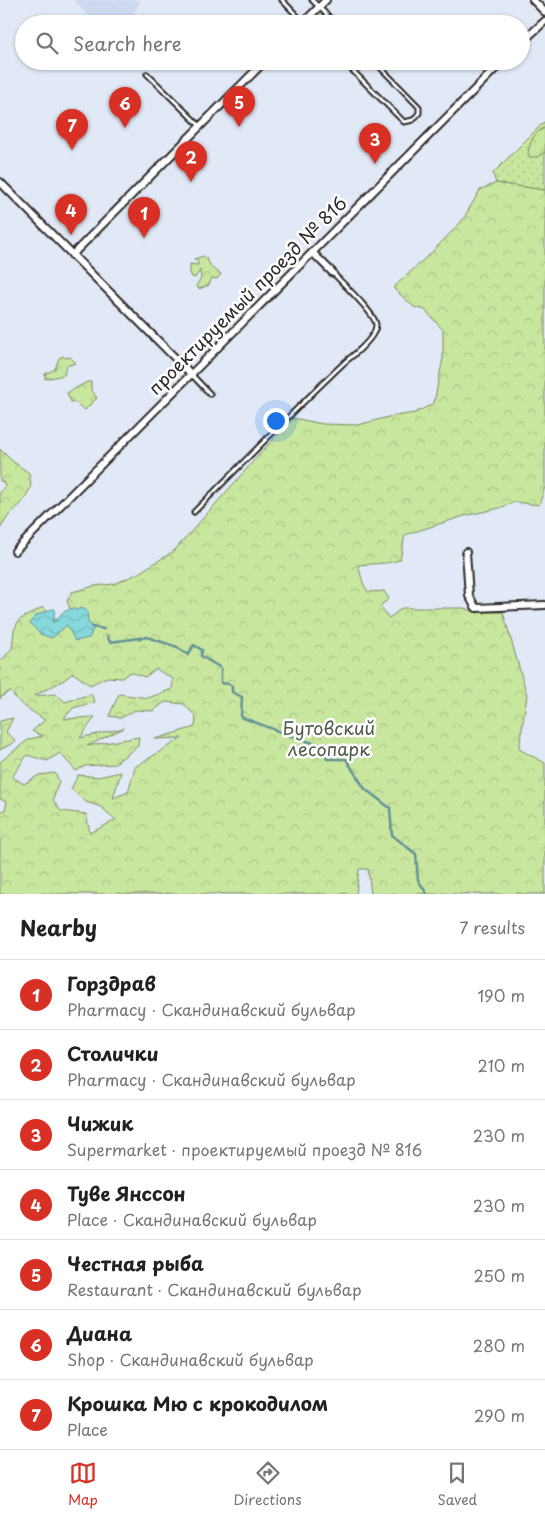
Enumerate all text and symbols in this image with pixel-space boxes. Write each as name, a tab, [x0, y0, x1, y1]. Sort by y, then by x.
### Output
search box	[15, 15, 530, 70]
icon: search	[33, 29, 61, 57]
text: Search here	[73, 29, 182, 57]
pin: 5	[223, 86, 255, 127]
pin: 6	[109, 87, 141, 128]
pin: 7	[56, 109, 88, 150]
pin: 3	[359, 123, 391, 164]
pin: 2	[175, 141, 207, 182]
street label: проектируемый проезд № 816	[144, 192, 352, 400]
pin: 4	[55, 194, 87, 235]
pin: 1	[128, 197, 160, 238]
your location	[263, 408, 289, 434]
park label: Бутовский лесопарк	[283, 714, 375, 762]
text: Nearby	[20, 911, 97, 943]
text: 7 results	[460, 915, 525, 939]
text: Горздрав	[67, 969, 156, 997]
text: 1	[32, 983, 40, 1007]
text: 190 m	[477, 983, 525, 1007]
text: Pharmacy · Скандинавский бульвар	[67, 997, 356, 1021]
text: Столички	[67, 1039, 159, 1067]
text: 2	[30, 1053, 42, 1077]
text: 210 m	[477, 1053, 525, 1077]
text: Pharmacy · Скандинавский бульвар	[67, 1067, 356, 1091]
text: Чижик	[67, 1109, 133, 1137]
text: 3	[31, 1123, 41, 1147]
text: 230 m	[473, 1123, 525, 1147]
text: Supermarket · проектируемый проезд № 816	[67, 1137, 422, 1161]
text: Туве Янссон	[67, 1179, 185, 1207]
text: 4	[31, 1193, 41, 1217]
text: 230 m	[473, 1193, 525, 1217]
text: Place · Скандинавский бульвар	[67, 1207, 317, 1231]
text: Честная рыба	[67, 1249, 204, 1277]
text: 5	[31, 1263, 41, 1287]
text: 250 m	[474, 1263, 525, 1287]
text: Restaurant · Скандинавский бульвар	[67, 1277, 361, 1301]
text: Диана	[67, 1319, 132, 1347]
text: 6	[30, 1333, 42, 1357]
text: 280 m	[473, 1333, 525, 1357]
text: Shop · Скандинавский бульвар	[67, 1347, 314, 1371]
text: Крошка Мю с крокодилом	[67, 1389, 328, 1417]
text: 7	[31, 1403, 41, 1427]
text: 290 m	[474, 1403, 525, 1427]
text: Place	[67, 1417, 108, 1441]
tab: Map	[68, 1459, 98, 1510]
tab: Directions	[234, 1459, 302, 1510]
tab: Saved	[437, 1459, 477, 1510]

